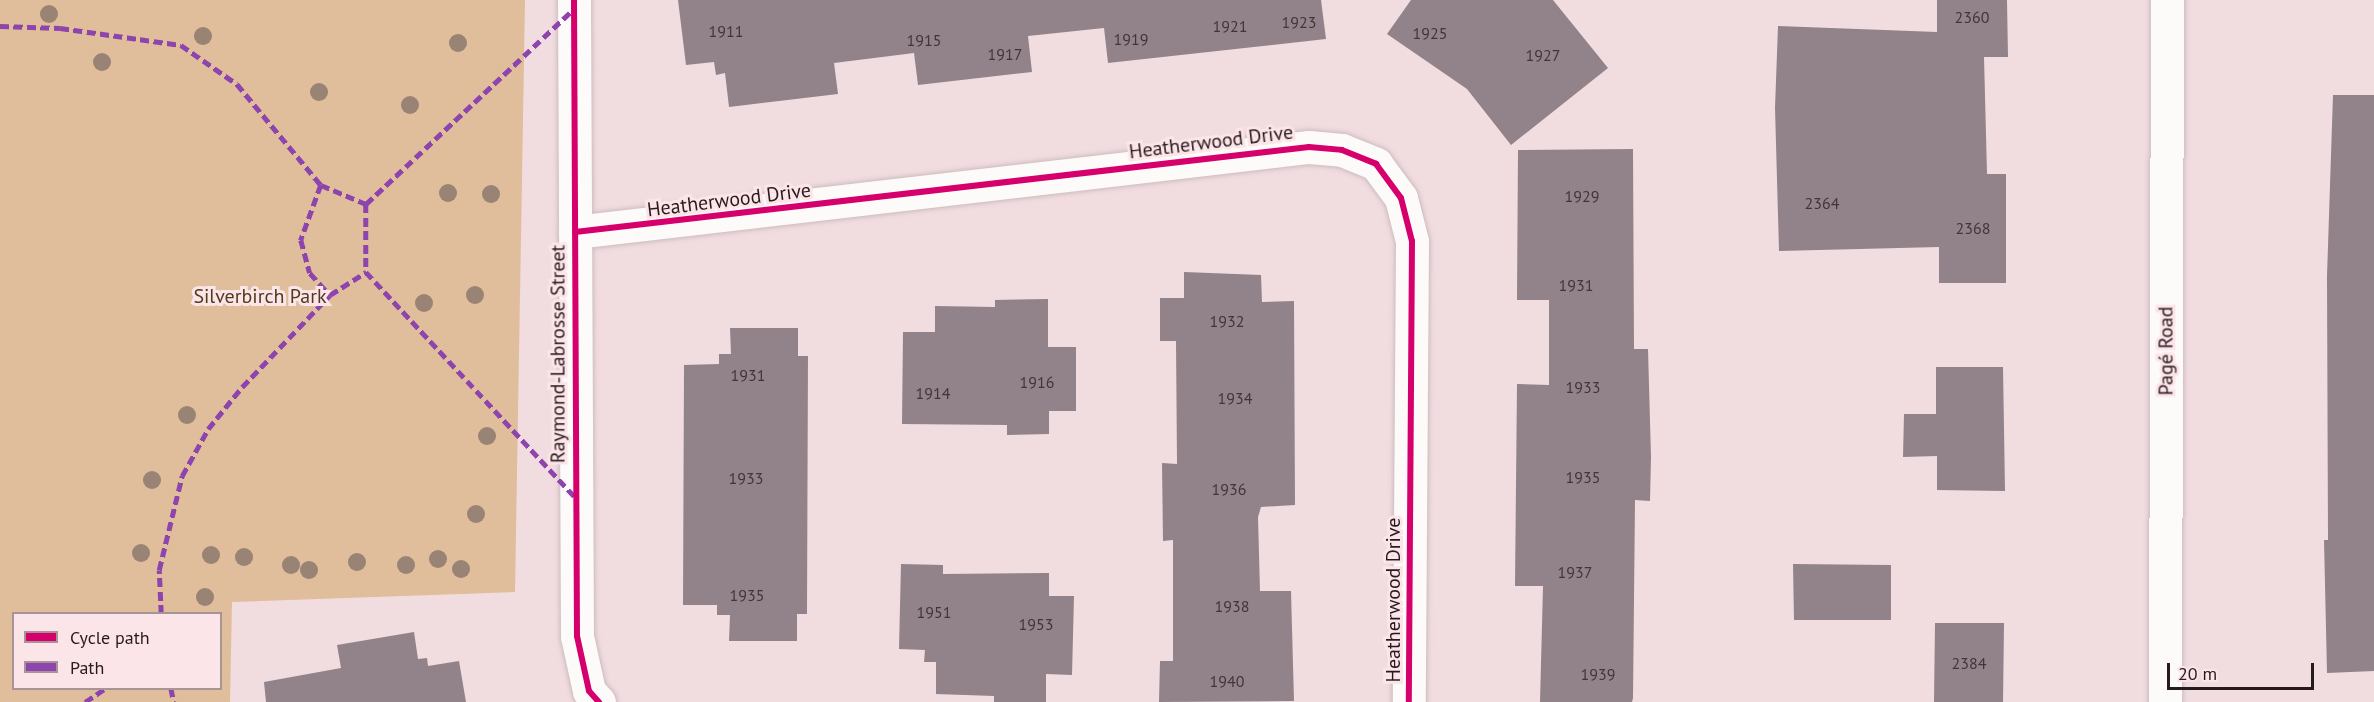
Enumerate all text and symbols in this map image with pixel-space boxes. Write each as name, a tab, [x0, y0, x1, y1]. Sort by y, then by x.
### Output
house number: 2360	[1955, 7, 1989, 27]
house number: 1923	[1282, 12, 1316, 32]
house number: 1921	[1213, 16, 1247, 36]
house number: 1911	[709, 21, 743, 41]
house number: 1925	[1413, 23, 1447, 43]
house number: 1919	[1114, 29, 1148, 49]
house number: 1915	[907, 30, 941, 50]
house number: 1917	[988, 44, 1022, 64]
house number: 1927	[1526, 45, 1560, 65]
street label: Heatherwood Drive	[1128, 120, 1294, 164]
street label: Heatherwood Drive	[646, 178, 812, 222]
house number: 1929	[1565, 186, 1599, 206]
house number: 2364	[1805, 193, 1839, 213]
house number: 2368	[1956, 218, 1990, 238]
street label: Raymond-Labrosse Street	[546, 245, 570, 463]
house number: 1931	[1559, 275, 1593, 295]
park label: Silverbirch Park	[193, 284, 327, 308]
street label: Pagé Road	[2154, 307, 2178, 395]
house number: 1932	[1210, 311, 1244, 331]
house number: 1931	[731, 365, 765, 385]
house number: 1916	[1020, 372, 1054, 392]
house number: 1933	[1566, 377, 1600, 397]
house number: 1914	[916, 383, 950, 403]
house number: 1934	[1218, 388, 1252, 408]
house number: 1935	[1566, 467, 1600, 487]
house number: 1933	[729, 468, 763, 488]
house number: 1936	[1212, 479, 1246, 499]
street label: Heatherwood Drive	[1381, 517, 1405, 683]
house number: 1937	[1558, 562, 1592, 582]
house number: 1935	[730, 585, 764, 605]
house number: 1938	[1215, 596, 1249, 616]
house number: 1951	[917, 602, 951, 622]
legend	[12, 612, 222, 690]
house number: 1953	[1019, 614, 1053, 634]
text: Cycle path	[70, 626, 150, 649]
scale bar	[2170, 651, 2317, 689]
house number: 2384	[1952, 653, 1986, 673]
text: Path	[70, 656, 104, 679]
text: 20 m	[2178, 662, 2217, 685]
house number: 1939	[1581, 664, 1615, 684]
house number: 1940	[1210, 671, 1244, 691]

